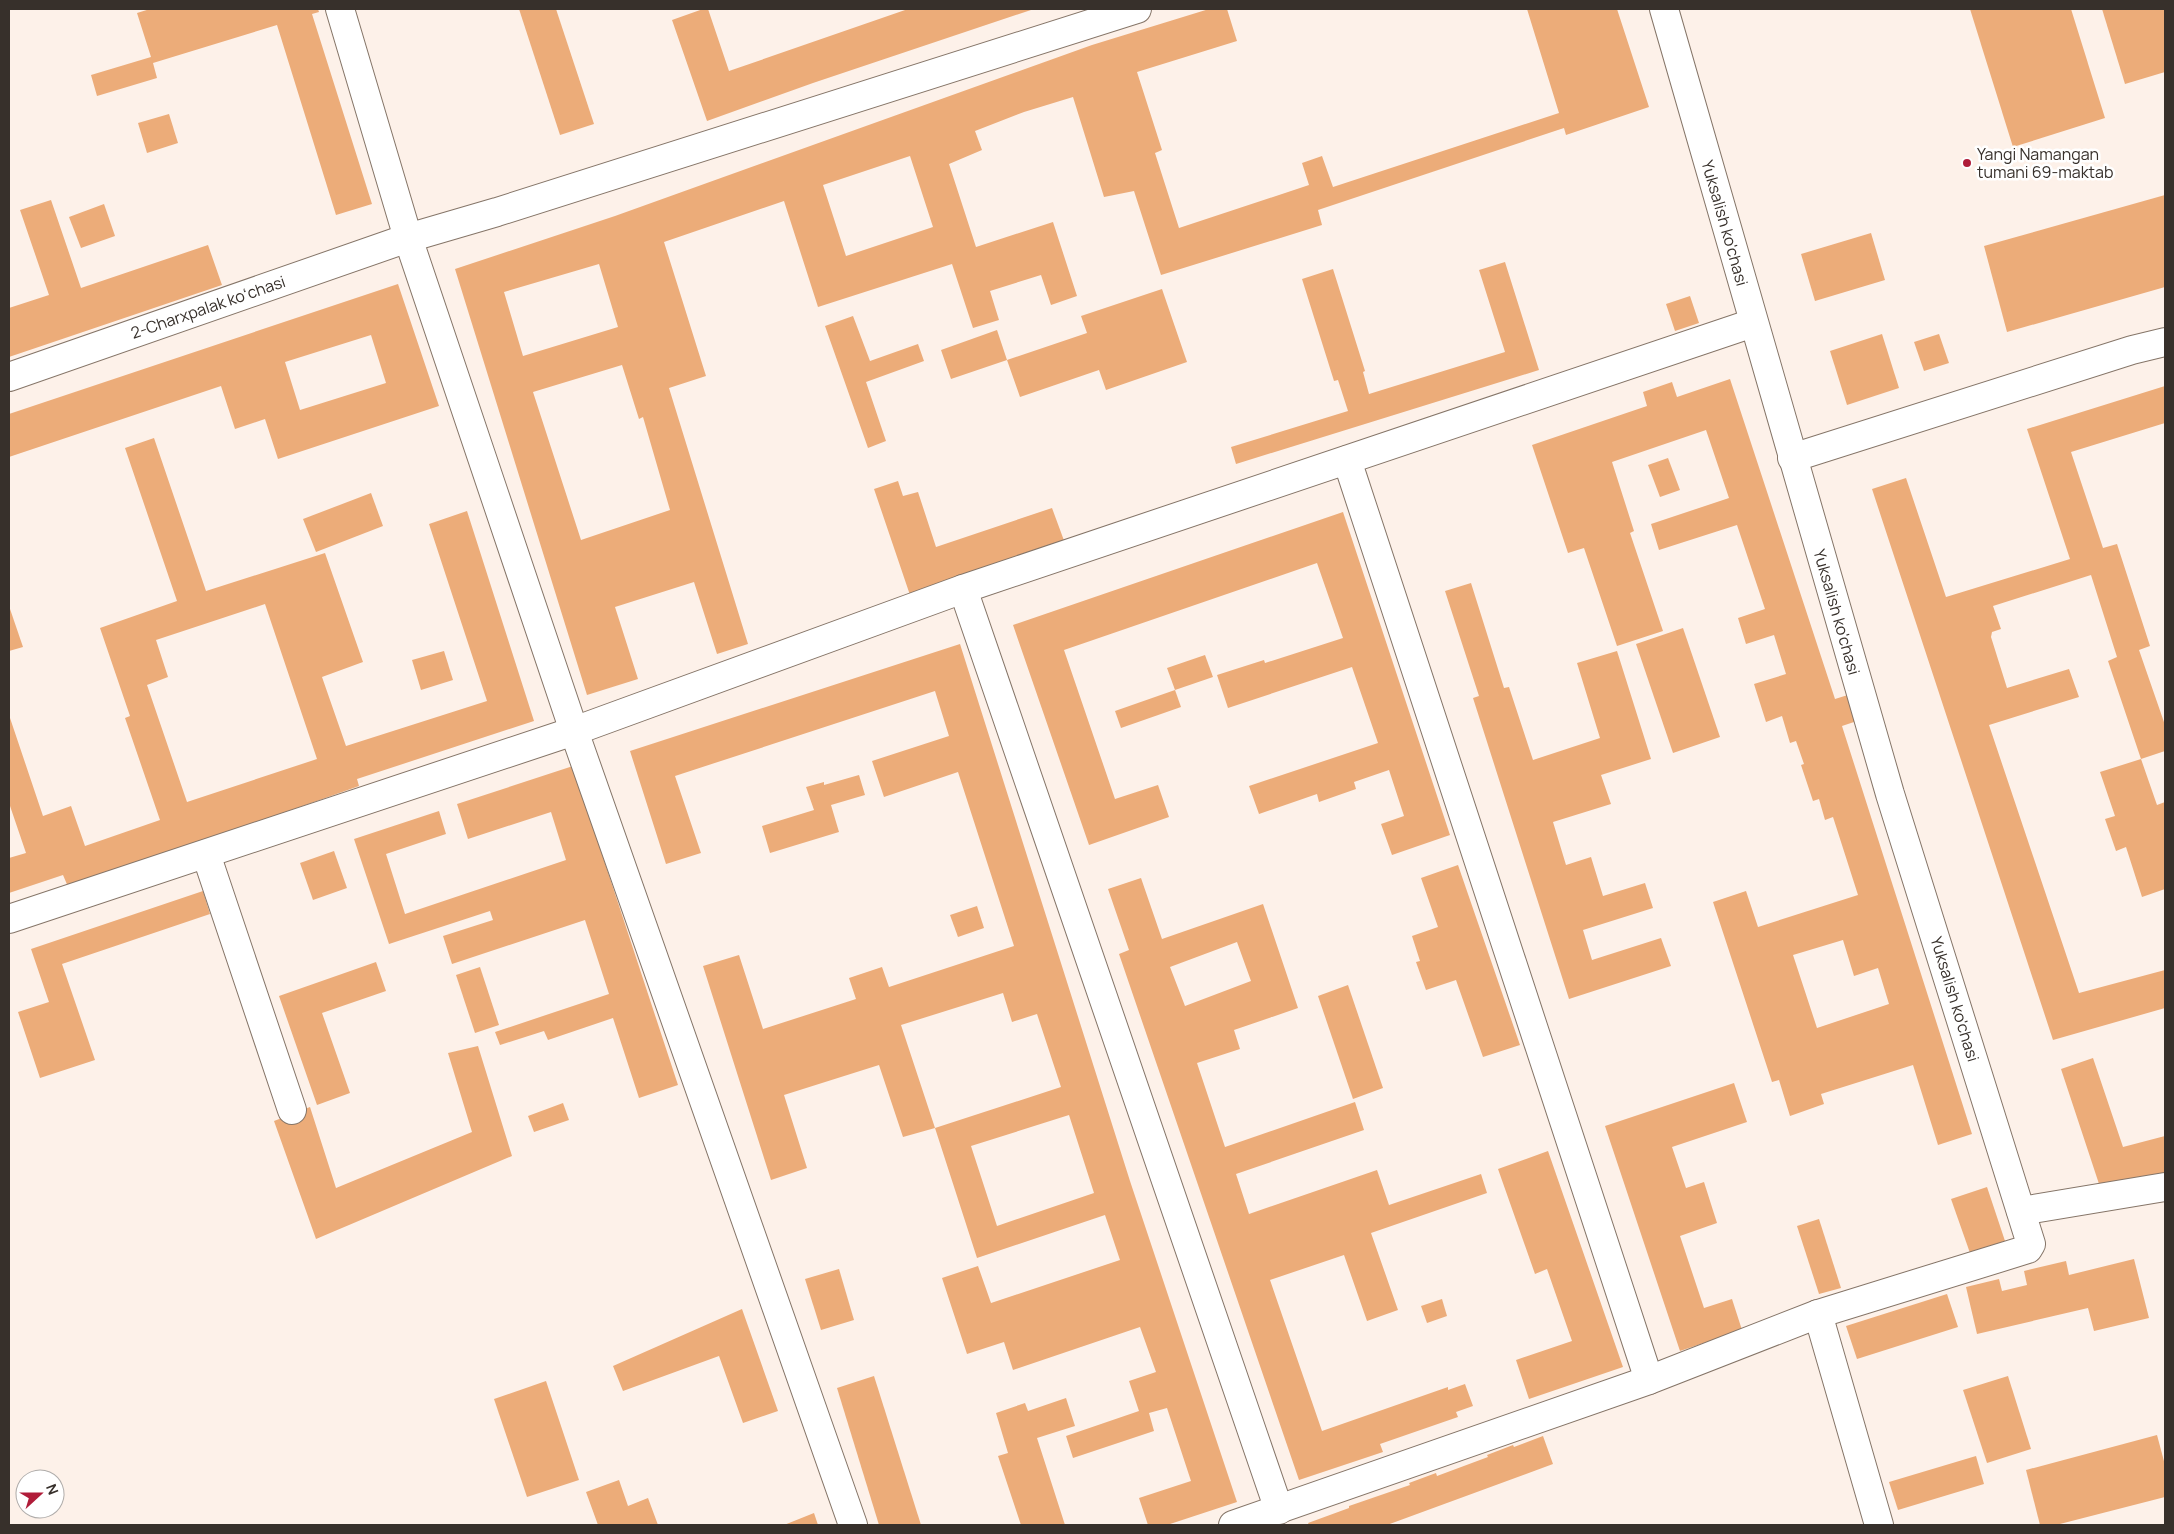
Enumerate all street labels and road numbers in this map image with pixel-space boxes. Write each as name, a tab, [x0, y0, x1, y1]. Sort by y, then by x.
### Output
street label: Yuksalish ko'chasi	[1697, 158, 1753, 288]
street label: 2-Charxpalak koʻchasi	[128, 270, 288, 344]
street label: Yuksalish ko'chasi	[1809, 547, 1865, 677]
street label: Yuksalish ko'chasi	[1925, 934, 1985, 1064]

